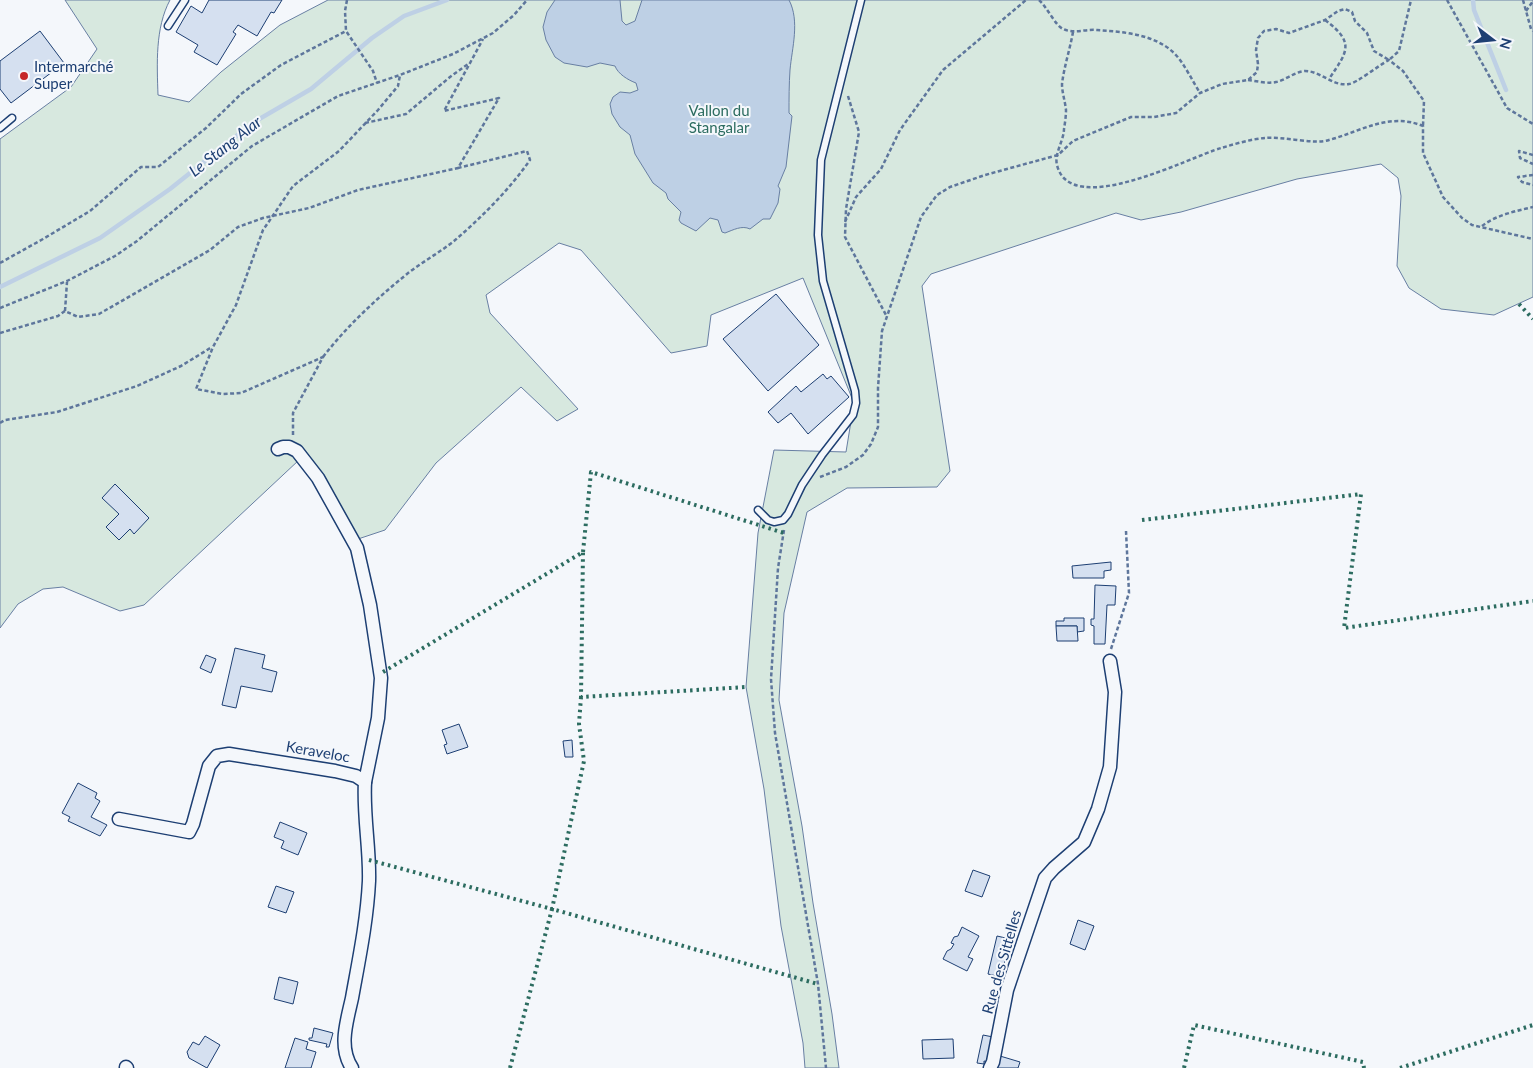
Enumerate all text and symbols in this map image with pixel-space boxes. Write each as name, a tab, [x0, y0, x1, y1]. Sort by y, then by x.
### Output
north arrow	[1468, 15, 1518, 65]
text: N	[1496, 36, 1516, 51]
place label: Intermarché Super	[34, 57, 114, 92]
marker: Intermarché Super	[18, 70, 30, 82]
park label: Vallon du Stangalar	[688, 101, 750, 136]
water label: Le Stang Alar	[185, 111, 265, 180]
street label: Keraveloc	[285, 737, 352, 765]
street label: Rue des Sittelles	[978, 908, 1024, 1016]

